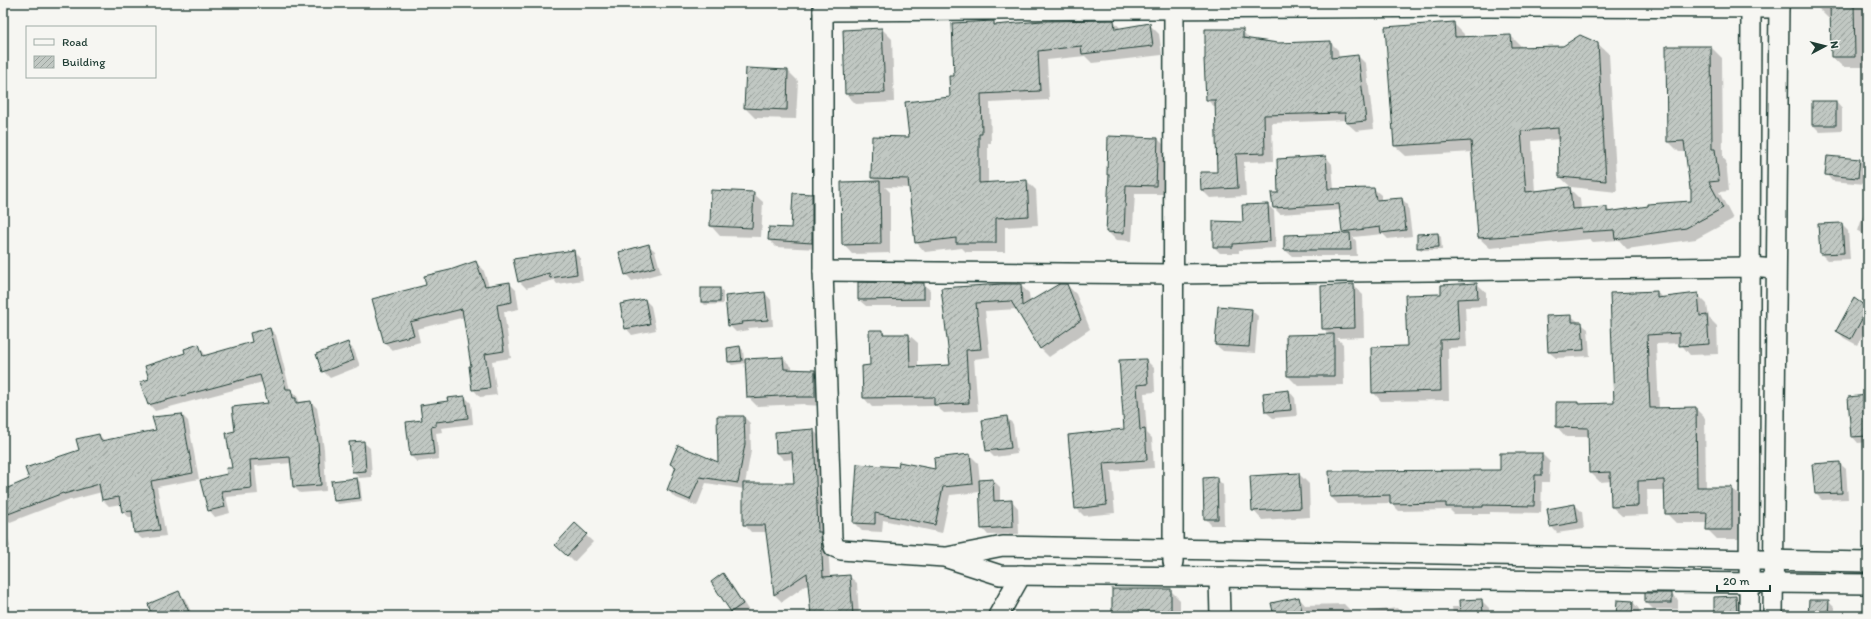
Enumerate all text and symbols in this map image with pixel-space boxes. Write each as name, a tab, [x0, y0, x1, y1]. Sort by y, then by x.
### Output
legend	[26, 26, 156, 78]
north arrow	[1805, 26, 1845, 66]
text: Road	[62, 35, 88, 49]
text: N	[1828, 40, 1841, 49]
text: Building	[62, 55, 106, 69]
scale bar	[1717, 567, 1770, 593]
text: 20 m	[1723, 574, 1750, 588]

